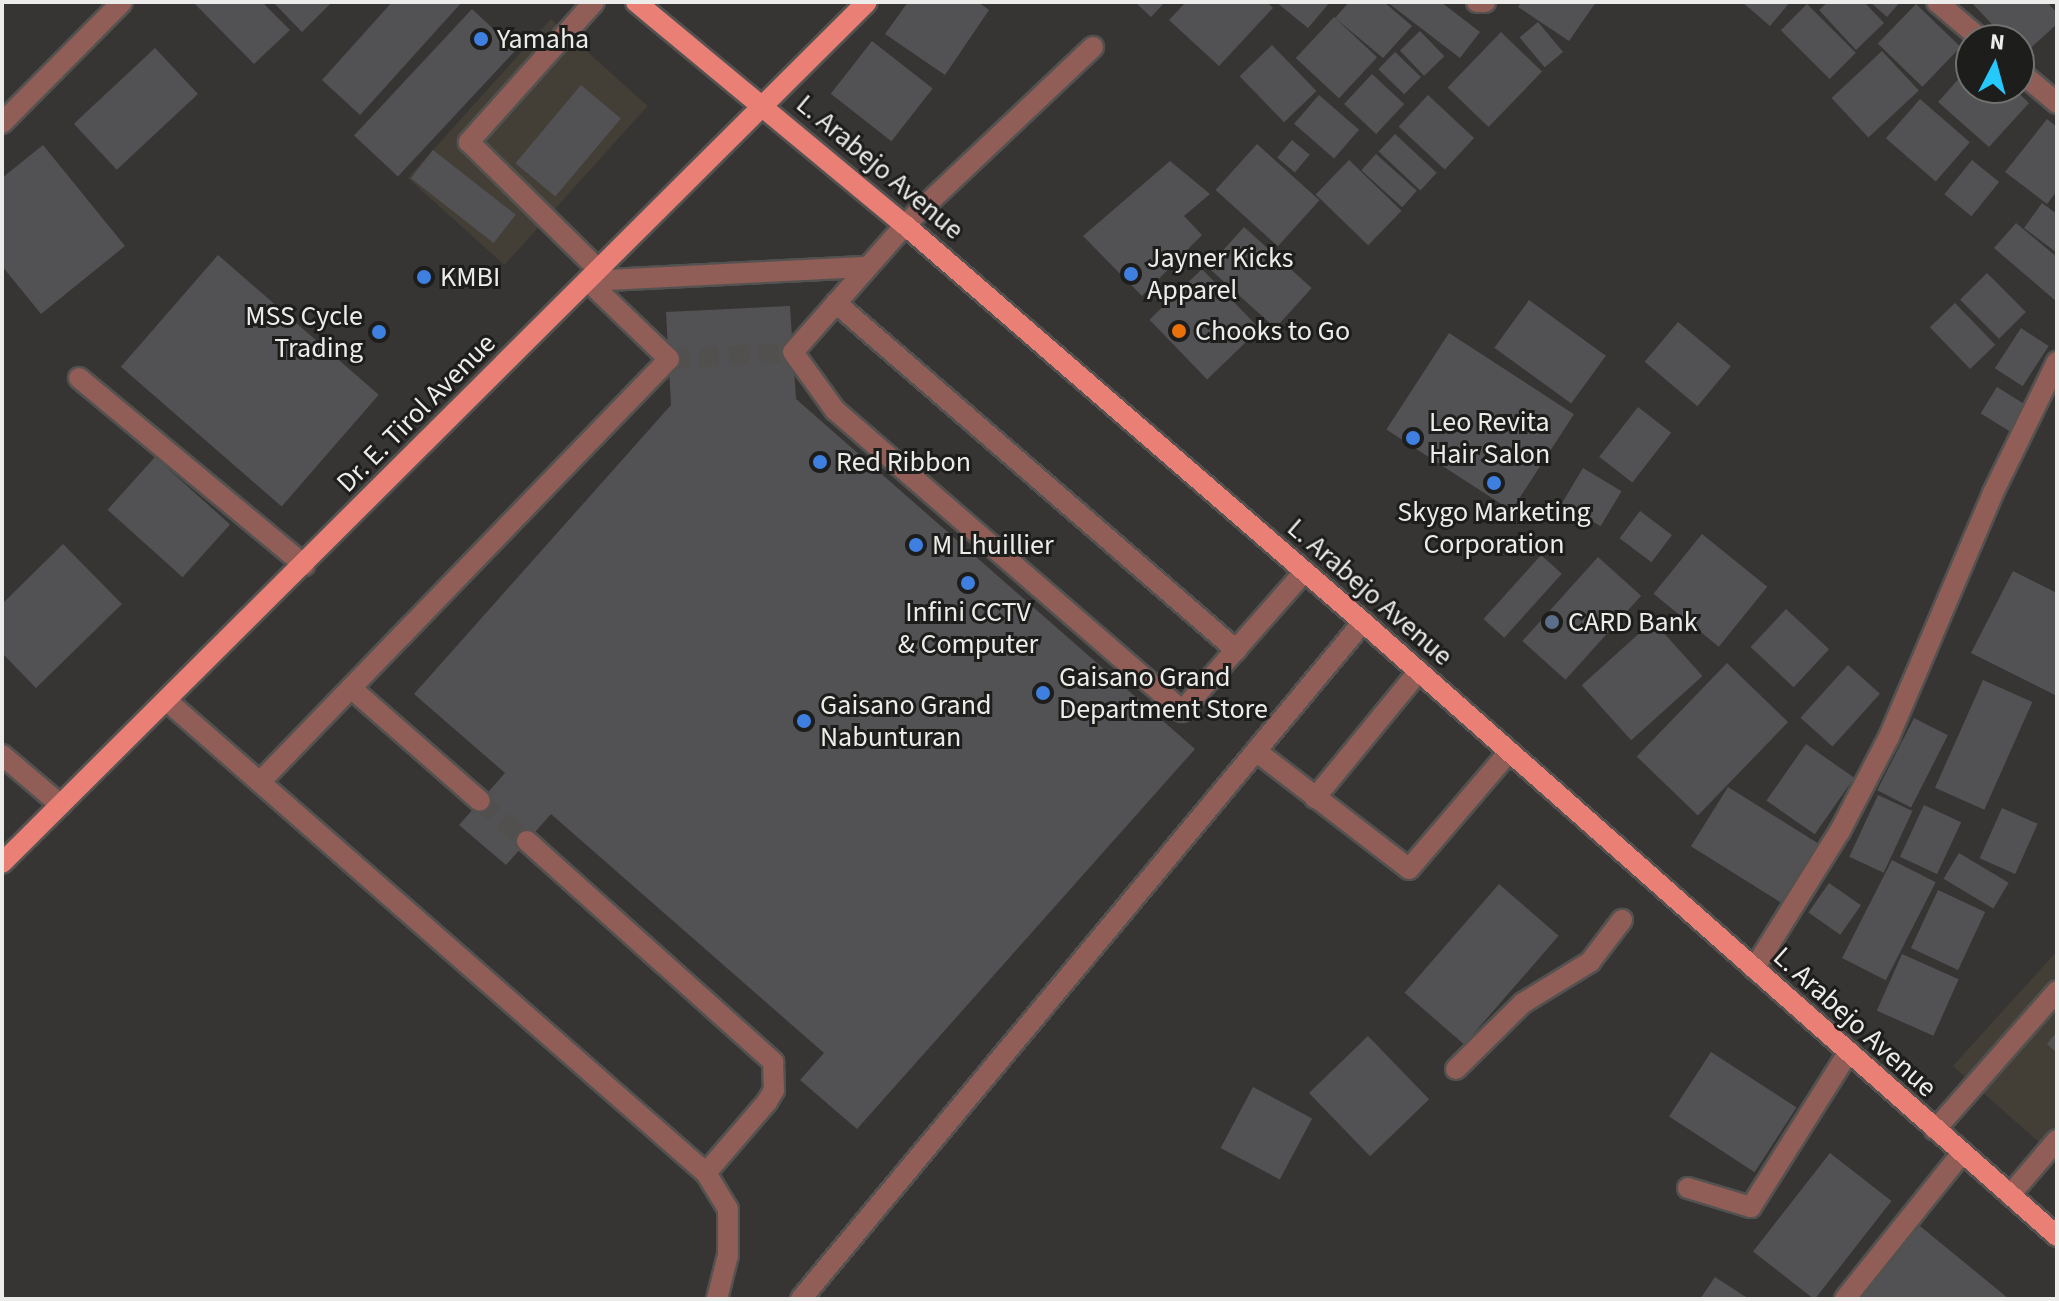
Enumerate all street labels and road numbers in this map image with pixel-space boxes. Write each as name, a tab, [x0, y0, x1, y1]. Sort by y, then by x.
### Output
street label: L. Arabejo Avenue	[790, 87, 970, 247]
street label: Dr. E. Tirol Avenue	[330, 327, 502, 499]
street label: L. Arabejo Avenue	[1281, 511, 1459, 673]
street label: L. Arabejo Avenue	[1767, 940, 1943, 1104]

